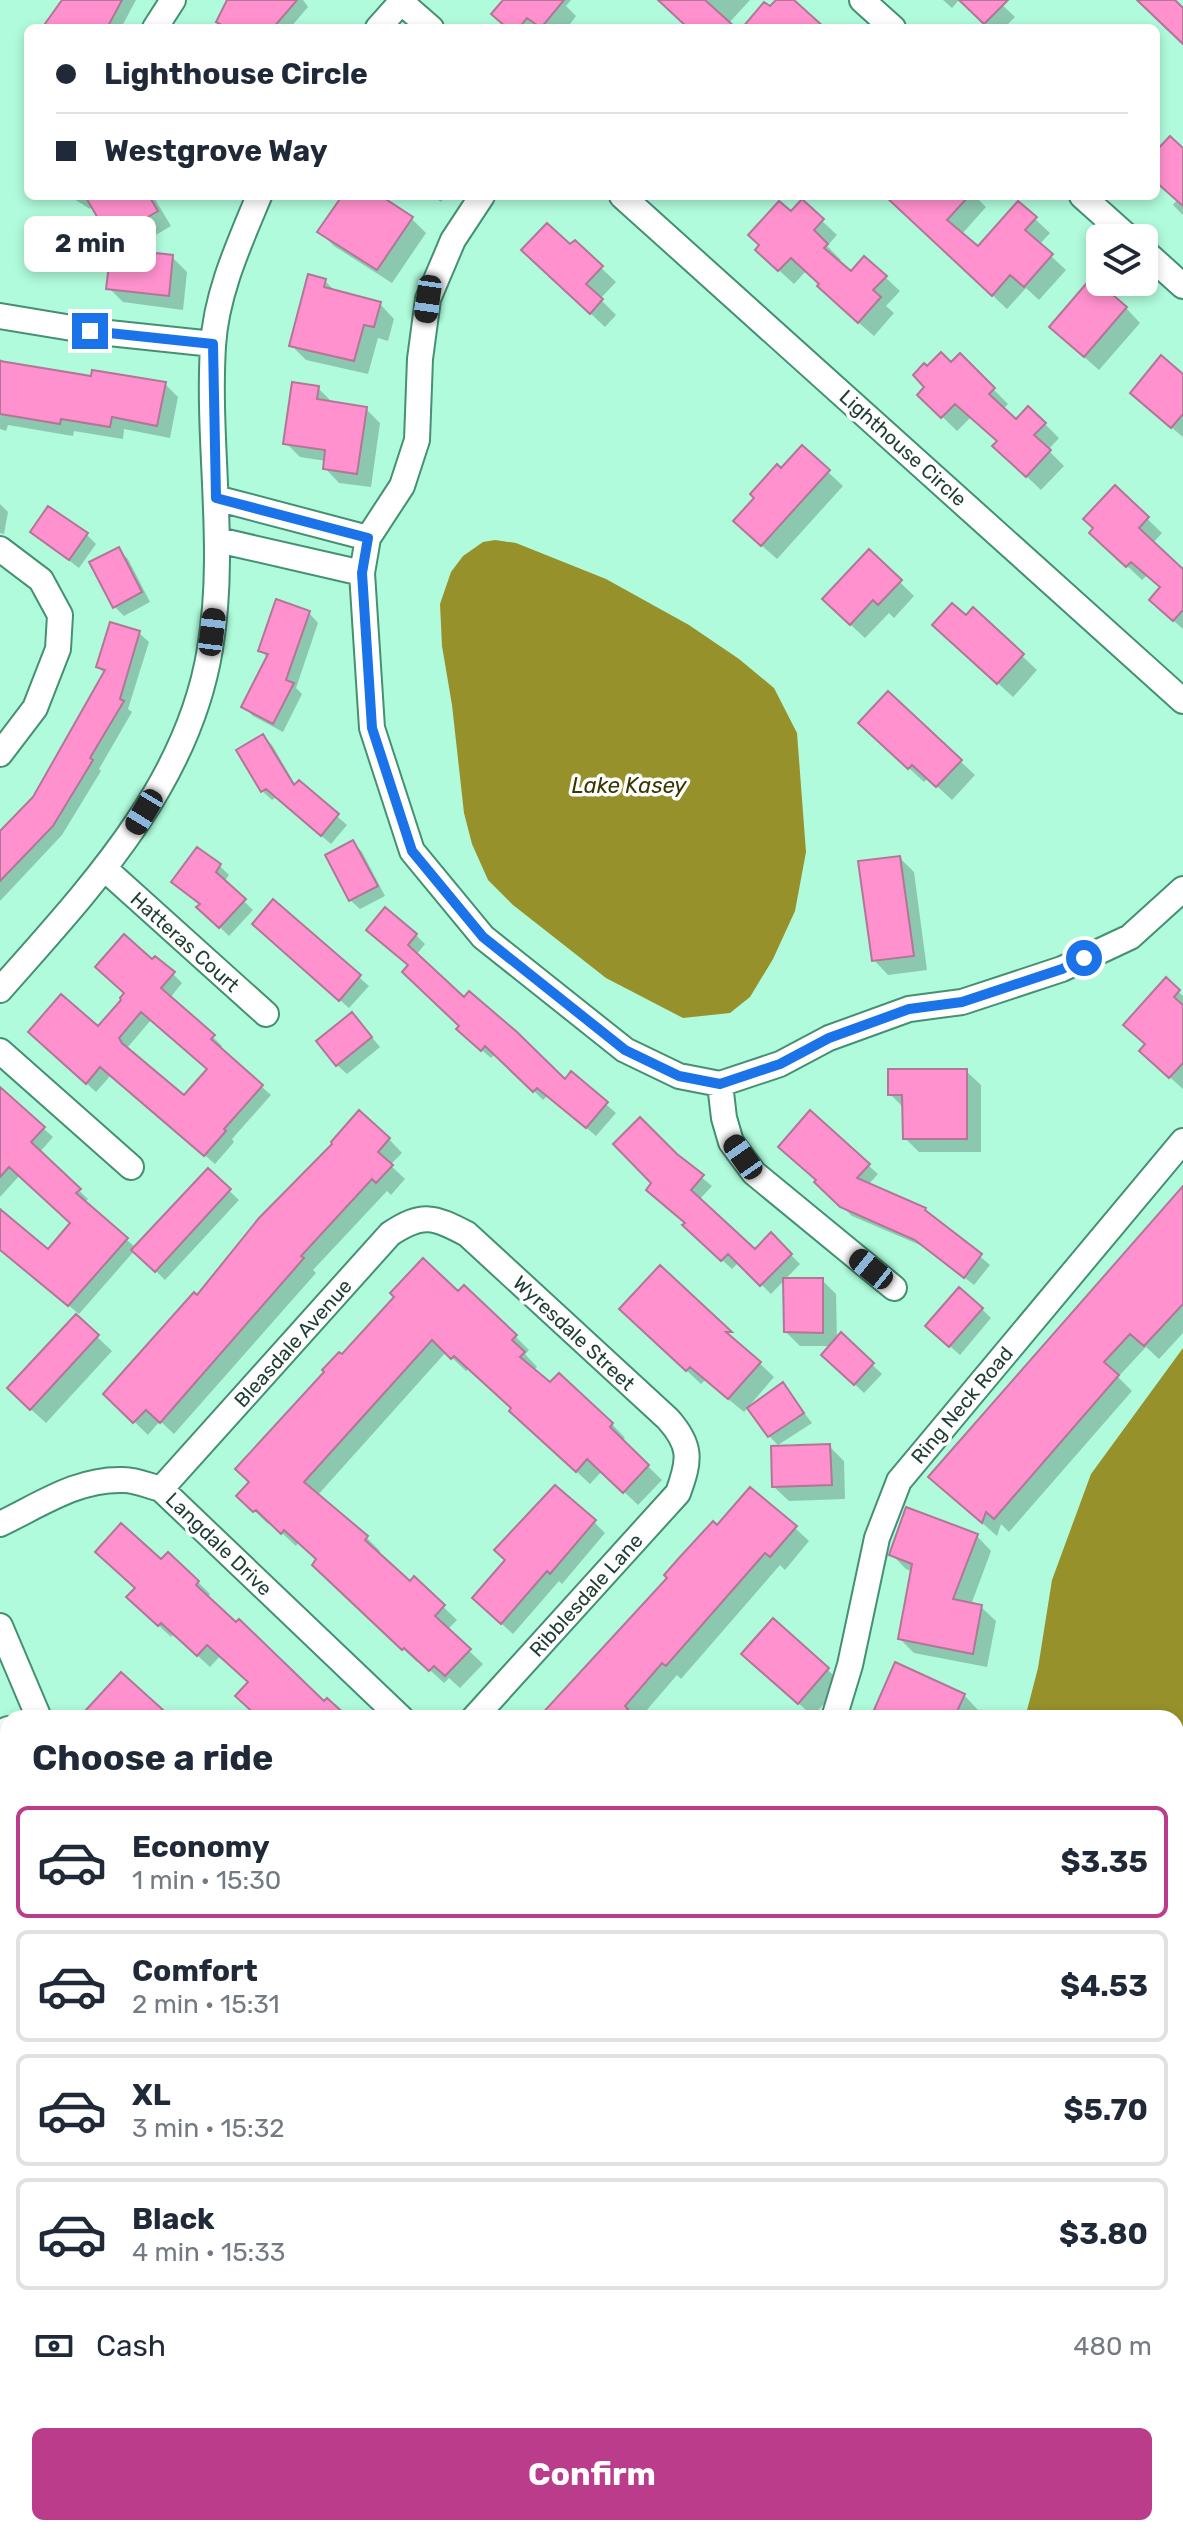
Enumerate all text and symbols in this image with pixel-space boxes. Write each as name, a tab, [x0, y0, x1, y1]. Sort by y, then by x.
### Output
text: Lighthouse Circle	[104, 56, 368, 92]
text: Westgrove Way	[104, 133, 328, 169]
callout: 2 min	[24, 215, 156, 271]
map controls	[1086, 224, 1158, 296]
button: layers	[1086, 224, 1158, 296]
text: 2 min	[55, 228, 125, 259]
car	[413, 274, 443, 324]
route end	[72, 313, 108, 349]
street label: Lighthouse Circle	[835, 385, 971, 511]
car	[197, 607, 227, 657]
water label: Lake Kasey	[572, 772, 687, 799]
car	[121, 785, 167, 839]
street label: Hatteras Court	[126, 887, 244, 997]
route start	[1066, 940, 1102, 976]
car	[719, 1130, 767, 1184]
car	[845, 1245, 897, 1293]
street label: Wyresdale Street	[508, 1270, 640, 1396]
street label: Bleasdale Avenue	[229, 1274, 357, 1412]
street label: Ring Neck Road	[906, 1342, 1018, 1468]
street label: Langdale Drive	[161, 1487, 277, 1601]
street label: Ribblesdale Lane	[524, 1528, 648, 1662]
text: Choose a ride	[32, 1736, 273, 1779]
icon: car	[36, 1826, 108, 1898]
text: Economy	[132, 1829, 270, 1865]
text: $3.35	[1061, 1844, 1148, 1880]
text: 1 min · 15:30	[132, 1865, 281, 1896]
icon: car	[36, 1950, 108, 2022]
text: Comfort	[132, 1953, 258, 1989]
text: $4.53	[1060, 1968, 1148, 2004]
text: 2 min · 15:31	[132, 1989, 280, 2020]
icon: car	[36, 2074, 108, 2146]
text: XL	[132, 2077, 171, 2113]
text: $5.70	[1064, 2092, 1148, 2128]
text: 3 min · 15:32	[132, 2113, 285, 2144]
icon: car	[36, 2198, 108, 2270]
text: Black	[132, 2201, 215, 2237]
text: $3.80	[1059, 2216, 1148, 2252]
text: 4 min · 15:33	[132, 2237, 285, 2268]
icon: cash	[32, 2324, 76, 2368]
text: Cash	[96, 2328, 166, 2364]
text: 480 m	[1073, 2331, 1152, 2362]
button: Confirm	[32, 2428, 1152, 2520]

